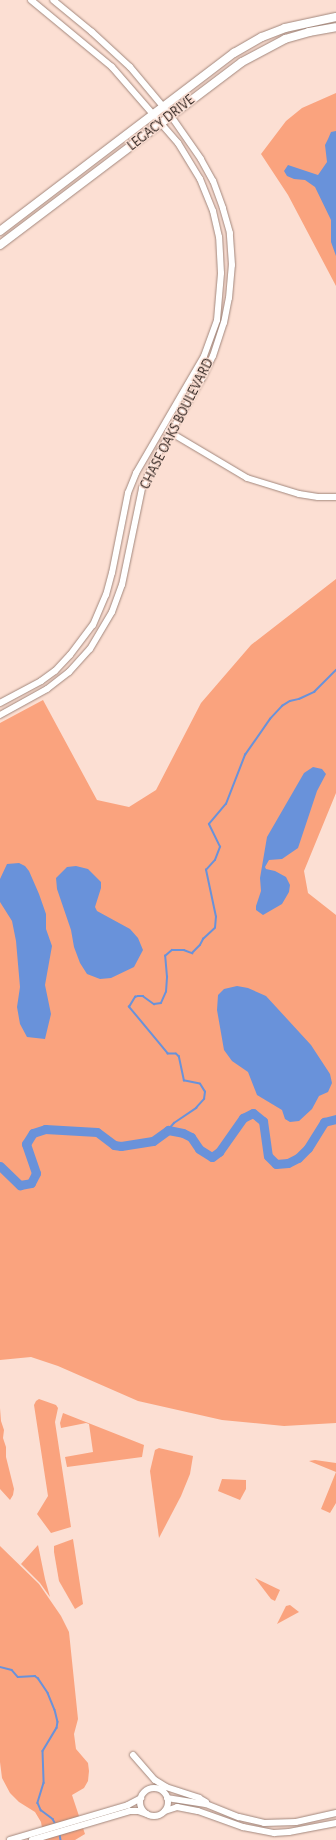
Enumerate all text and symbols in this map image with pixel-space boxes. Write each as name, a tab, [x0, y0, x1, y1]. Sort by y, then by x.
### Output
street label: LEGACY DRIVE	[124, 92, 198, 154]
street label: CHASE OAKS BOULEVARD	[137, 356, 217, 492]

